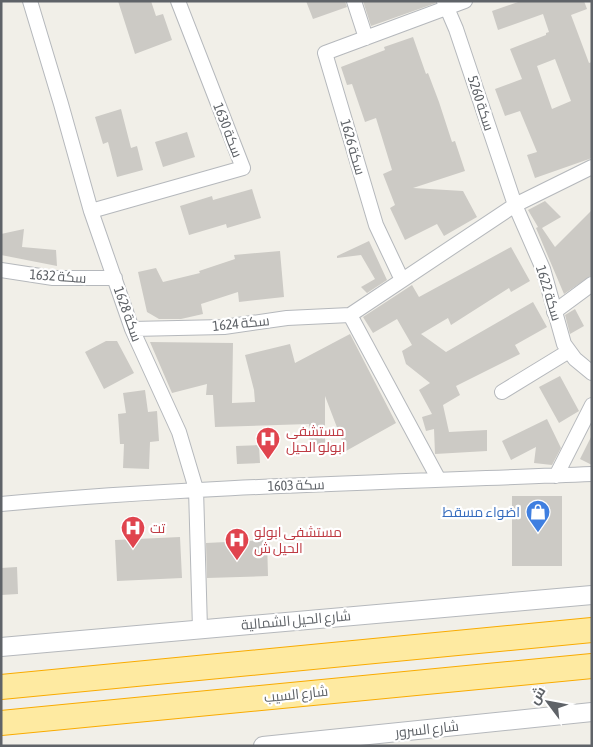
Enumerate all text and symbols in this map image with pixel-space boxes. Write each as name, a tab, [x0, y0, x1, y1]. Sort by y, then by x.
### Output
street label: سكة 5260	[465, 73, 497, 133]
street label: سكة 1630	[210, 100, 246, 160]
street label: سكة 1626	[337, 117, 369, 177]
street label: سكة 1622	[533, 263, 565, 323]
street label: سكة 1632	[29, 266, 87, 286]
street label: سكة 1628	[111, 284, 145, 344]
street label: سكة 1624	[212, 312, 270, 334]
place label: مستشفى ابولو الحيل	[286, 423, 345, 455]
hospital icon: مستشفى ابولو الحيل	[255, 426, 281, 460]
street label: سكة 1603	[267, 476, 325, 494]
shop icon: اضواء مسقط	[525, 499, 551, 533]
place label: اضواء مسقط	[442, 504, 520, 520]
hospital icon: تت	[120, 515, 146, 549]
place label: تت	[150, 520, 165, 536]
place label: مستشفى ابولو الحيل ش	[254, 524, 342, 556]
hospital icon: مستشفى ابولو الحيل ش	[224, 527, 250, 561]
street label: شارع الحيل الشمالية	[240, 607, 352, 634]
north arrow	[523, 677, 573, 727]
street label: شارع السيب	[263, 683, 329, 706]
text: ش	[525, 683, 549, 707]
street label: شارع السرور	[393, 718, 460, 741]

